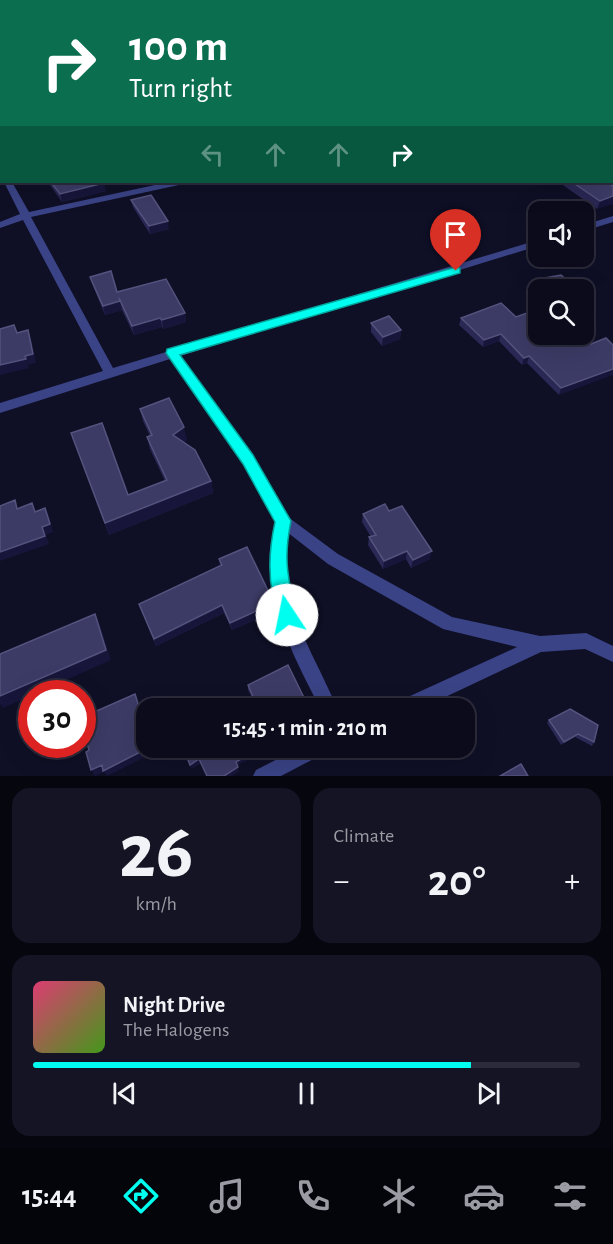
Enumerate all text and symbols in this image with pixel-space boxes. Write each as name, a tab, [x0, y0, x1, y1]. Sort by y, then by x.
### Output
icon: right	[30, 24, 108, 102]
text: 100 m	[129, 26, 228, 68]
text: Turn right	[129, 75, 232, 102]
icon: left	[196, 138, 229, 171]
icon: ahead	[259, 138, 292, 171]
icon: ahead	[322, 138, 355, 171]
icon: right	[385, 138, 418, 171]
map controls	[528, 201, 594, 345]
button: sound	[528, 201, 594, 267]
pin	[430, 209, 481, 271]
icon: arrive	[439, 218, 472, 251]
button: search	[528, 279, 594, 345]
position arrow	[255, 583, 319, 647]
speed limit sign: 30	[18, 680, 96, 758]
text: 15:45 · 1 min · 210 m	[224, 717, 387, 739]
text: 26	[119, 814, 193, 892]
text: Climate	[334, 826, 394, 846]
text: 20°	[428, 859, 486, 904]
text: −	[334, 865, 349, 898]
text: +	[564, 865, 580, 898]
text: km/h	[136, 894, 177, 914]
text: Night Drive	[123, 994, 225, 1016]
text: The Halogens	[123, 1020, 229, 1040]
icon: previous	[108, 1077, 141, 1110]
icon: pause	[290, 1077, 323, 1110]
icon: next	[472, 1077, 505, 1110]
icon: directions	[120, 1175, 162, 1217]
icon: music	[206, 1175, 248, 1217]
icon: phone	[292, 1175, 334, 1217]
icon: climate	[378, 1175, 420, 1217]
icon: car	[463, 1175, 505, 1217]
icon: filters	[549, 1175, 591, 1217]
text: 15:44	[22, 1182, 77, 1209]

